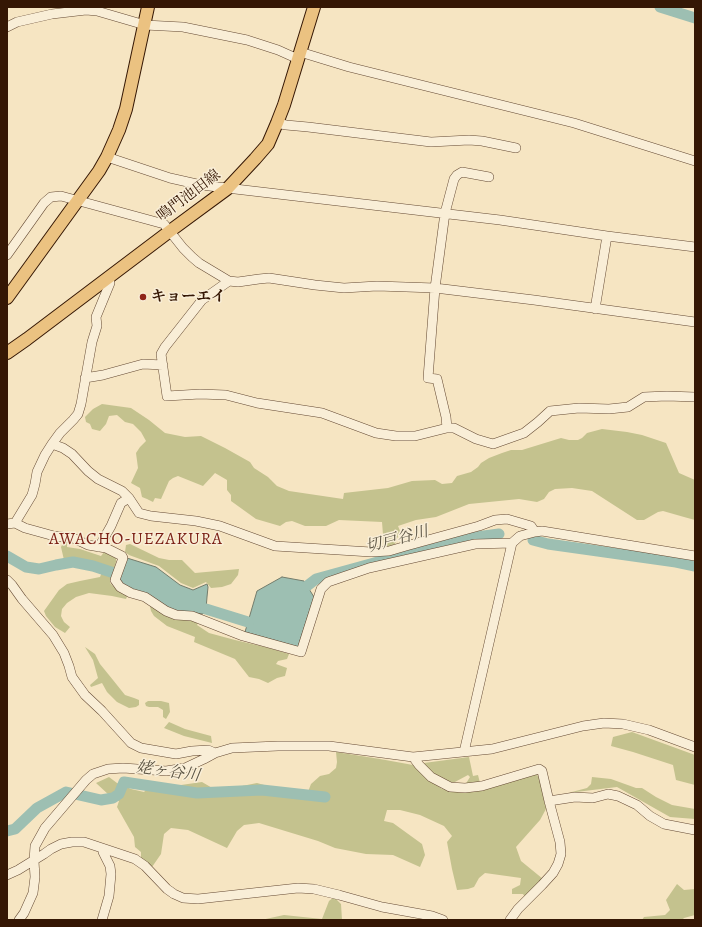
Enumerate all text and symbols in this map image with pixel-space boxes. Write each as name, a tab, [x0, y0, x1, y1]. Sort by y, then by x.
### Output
street label: 鳴門池田線	[154, 166, 224, 226]
place label: キョーエイ	[151, 288, 226, 306]
marker: キョーエイ	[138, 292, 148, 302]
water label: 切戸谷川	[364, 522, 430, 558]
district label: AWACHO-UEZAKURA	[49, 530, 223, 550]
water label: 姥ヶ谷川	[135, 758, 201, 786]

